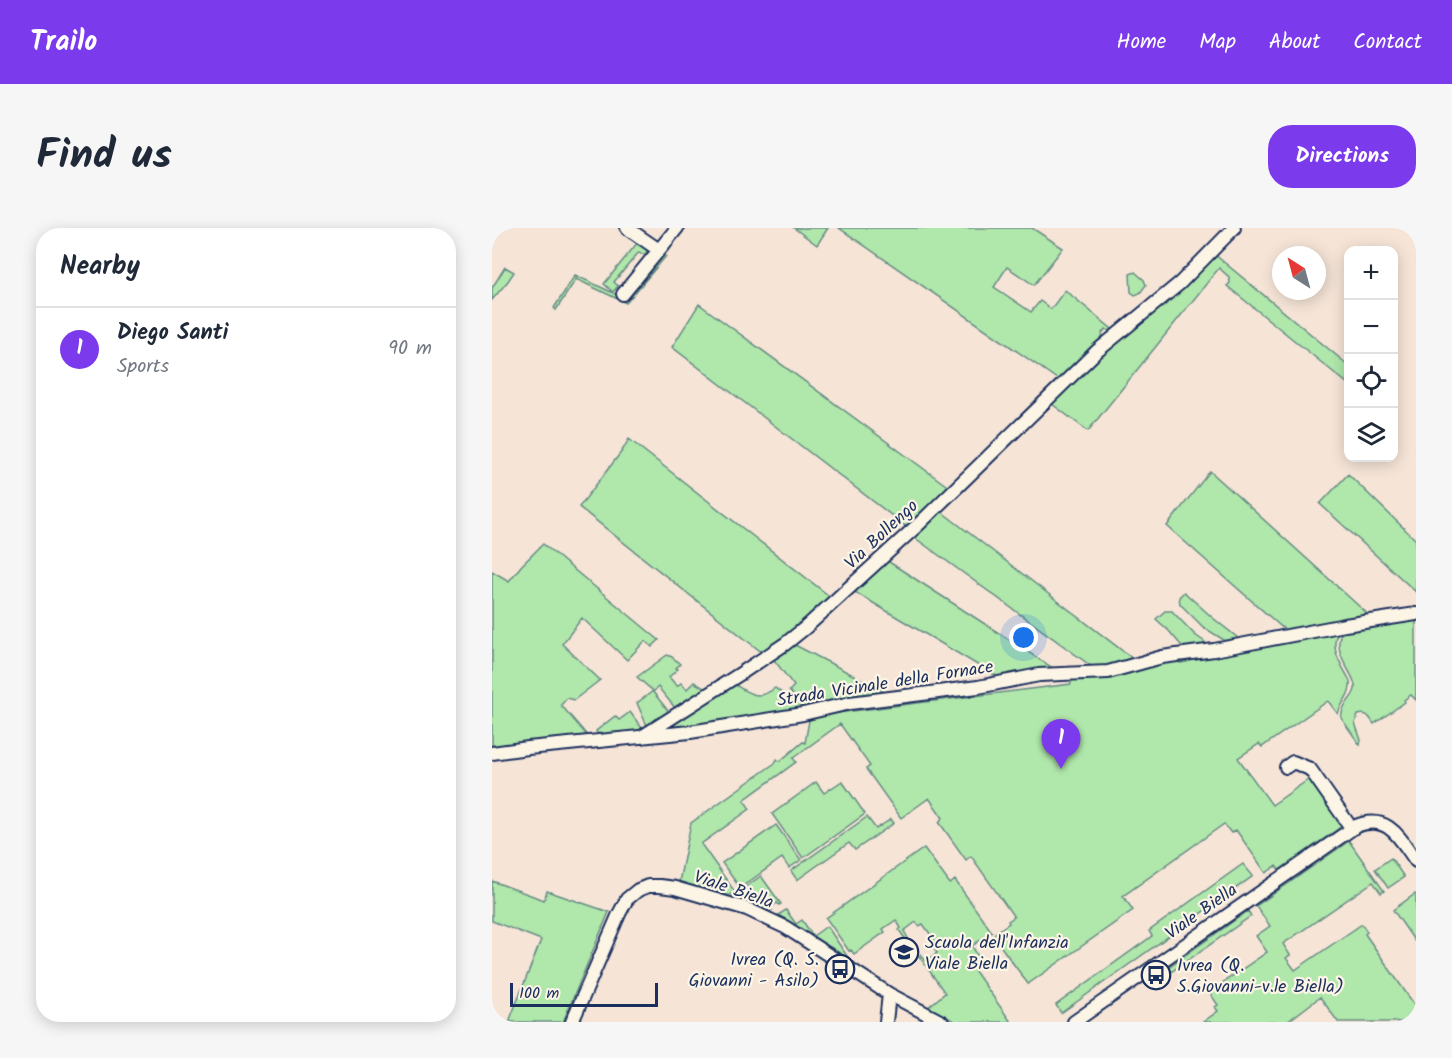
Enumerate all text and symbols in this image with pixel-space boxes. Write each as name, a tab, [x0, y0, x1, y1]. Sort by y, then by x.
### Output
text: Trailo	[30, 20, 97, 65]
text: Home	[1117, 26, 1166, 59]
text: Map	[1199, 26, 1236, 59]
text: About	[1269, 26, 1320, 59]
text: Contact	[1353, 26, 1422, 59]
text: Find us	[36, 123, 172, 190]
button: Directions	[1268, 125, 1416, 188]
text: Nearby	[60, 246, 140, 288]
north arrow	[1272, 246, 1326, 300]
map controls	[1344, 246, 1398, 462]
button: +	[1344, 246, 1398, 300]
button: −	[1344, 300, 1398, 354]
text: Diego Santi	[117, 316, 228, 351]
text: 1	[76, 333, 83, 365]
text: 90 m	[388, 333, 432, 365]
text: Sports	[117, 351, 169, 383]
button: locate	[1344, 354, 1398, 408]
button: layers	[1344, 408, 1398, 462]
street label: Via Bollengo	[838, 493, 926, 577]
your location	[1009, 623, 1038, 652]
street label: Strada Vicinale della Fornace	[775, 653, 996, 716]
pin: 1	[1042, 720, 1080, 769]
street label: Viale Biella	[689, 863, 778, 918]
street label: Viale Biella	[1159, 877, 1244, 948]
place label: Scuola dell'Infanzia Viale Biella	[925, 929, 1069, 979]
school or university icon: Scuola dell'Infanzia Viale Biella	[888, 936, 920, 968]
place label: Ivrea (Q. S. Giovanni - Asilo)	[689, 946, 819, 996]
place label: Ivrea (Q. S.Giovanni-v.le Biella)	[1177, 952, 1344, 1002]
bus stop icon: Ivrea (Q. S. Giovanni - Asilo)	[824, 953, 856, 985]
bus stop icon: Ivrea (Q. S.Giovanni-v.le Biella)	[1140, 959, 1172, 991]
scale bar	[510, 980, 658, 1008]
text: 100 m	[519, 981, 559, 1006]

